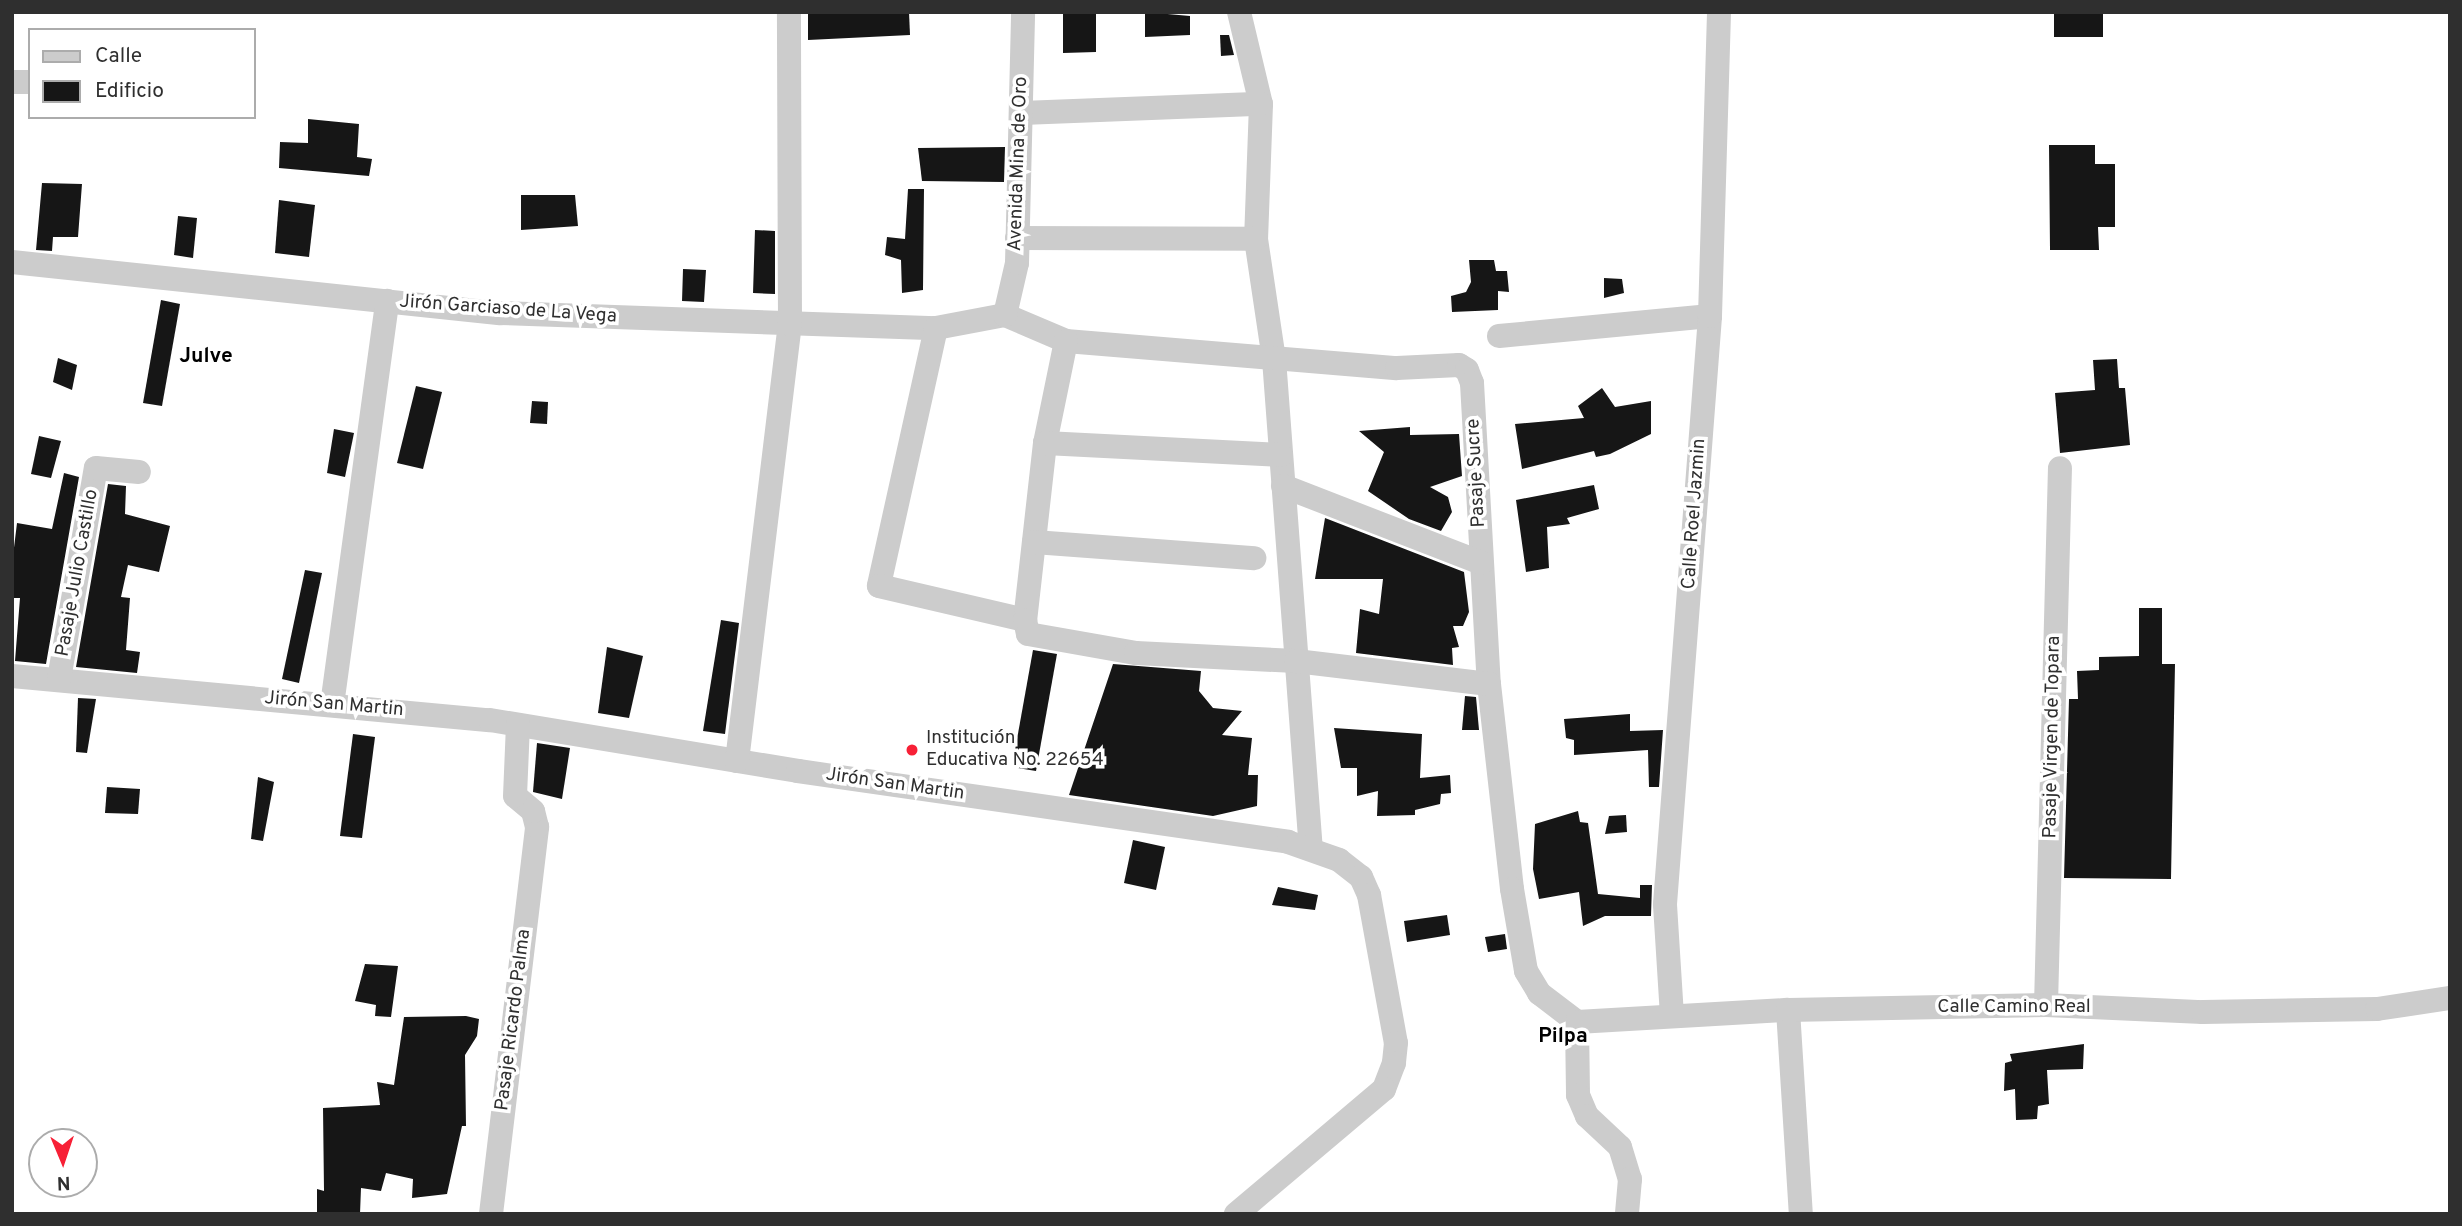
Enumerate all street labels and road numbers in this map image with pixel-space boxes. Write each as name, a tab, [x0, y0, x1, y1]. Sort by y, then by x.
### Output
street label: Avenida Mina de Oro	[1005, 76, 1033, 252]
street label: Jirón Garciaso de La Vega	[398, 291, 618, 329]
street label: Pasaje Sucre	[1463, 418, 1491, 528]
street label: Calle Roel Jazmin	[1678, 438, 1712, 590]
street label: Pasaje Julio Castillo	[52, 488, 104, 658]
street label: Pasaje Virgen de Topara	[2040, 635, 2066, 839]
street label: Jirón San Martin	[263, 688, 405, 722]
street label: Jirón San Martin	[824, 764, 966, 806]
street label: Pasaje Ricardo Palma	[492, 928, 536, 1112]
street label: Calle Camino Real	[1937, 997, 2091, 1019]

